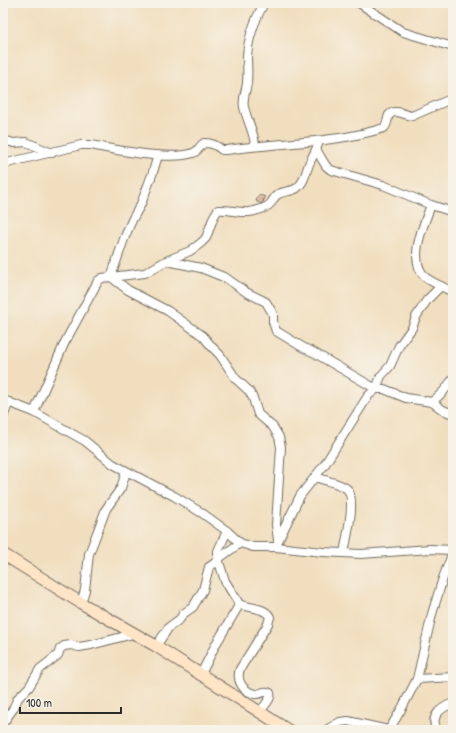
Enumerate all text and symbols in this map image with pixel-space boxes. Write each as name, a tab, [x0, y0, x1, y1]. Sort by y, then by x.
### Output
scale bar	[20, 689, 121, 715]
text: 100 m	[26, 694, 52, 711]

